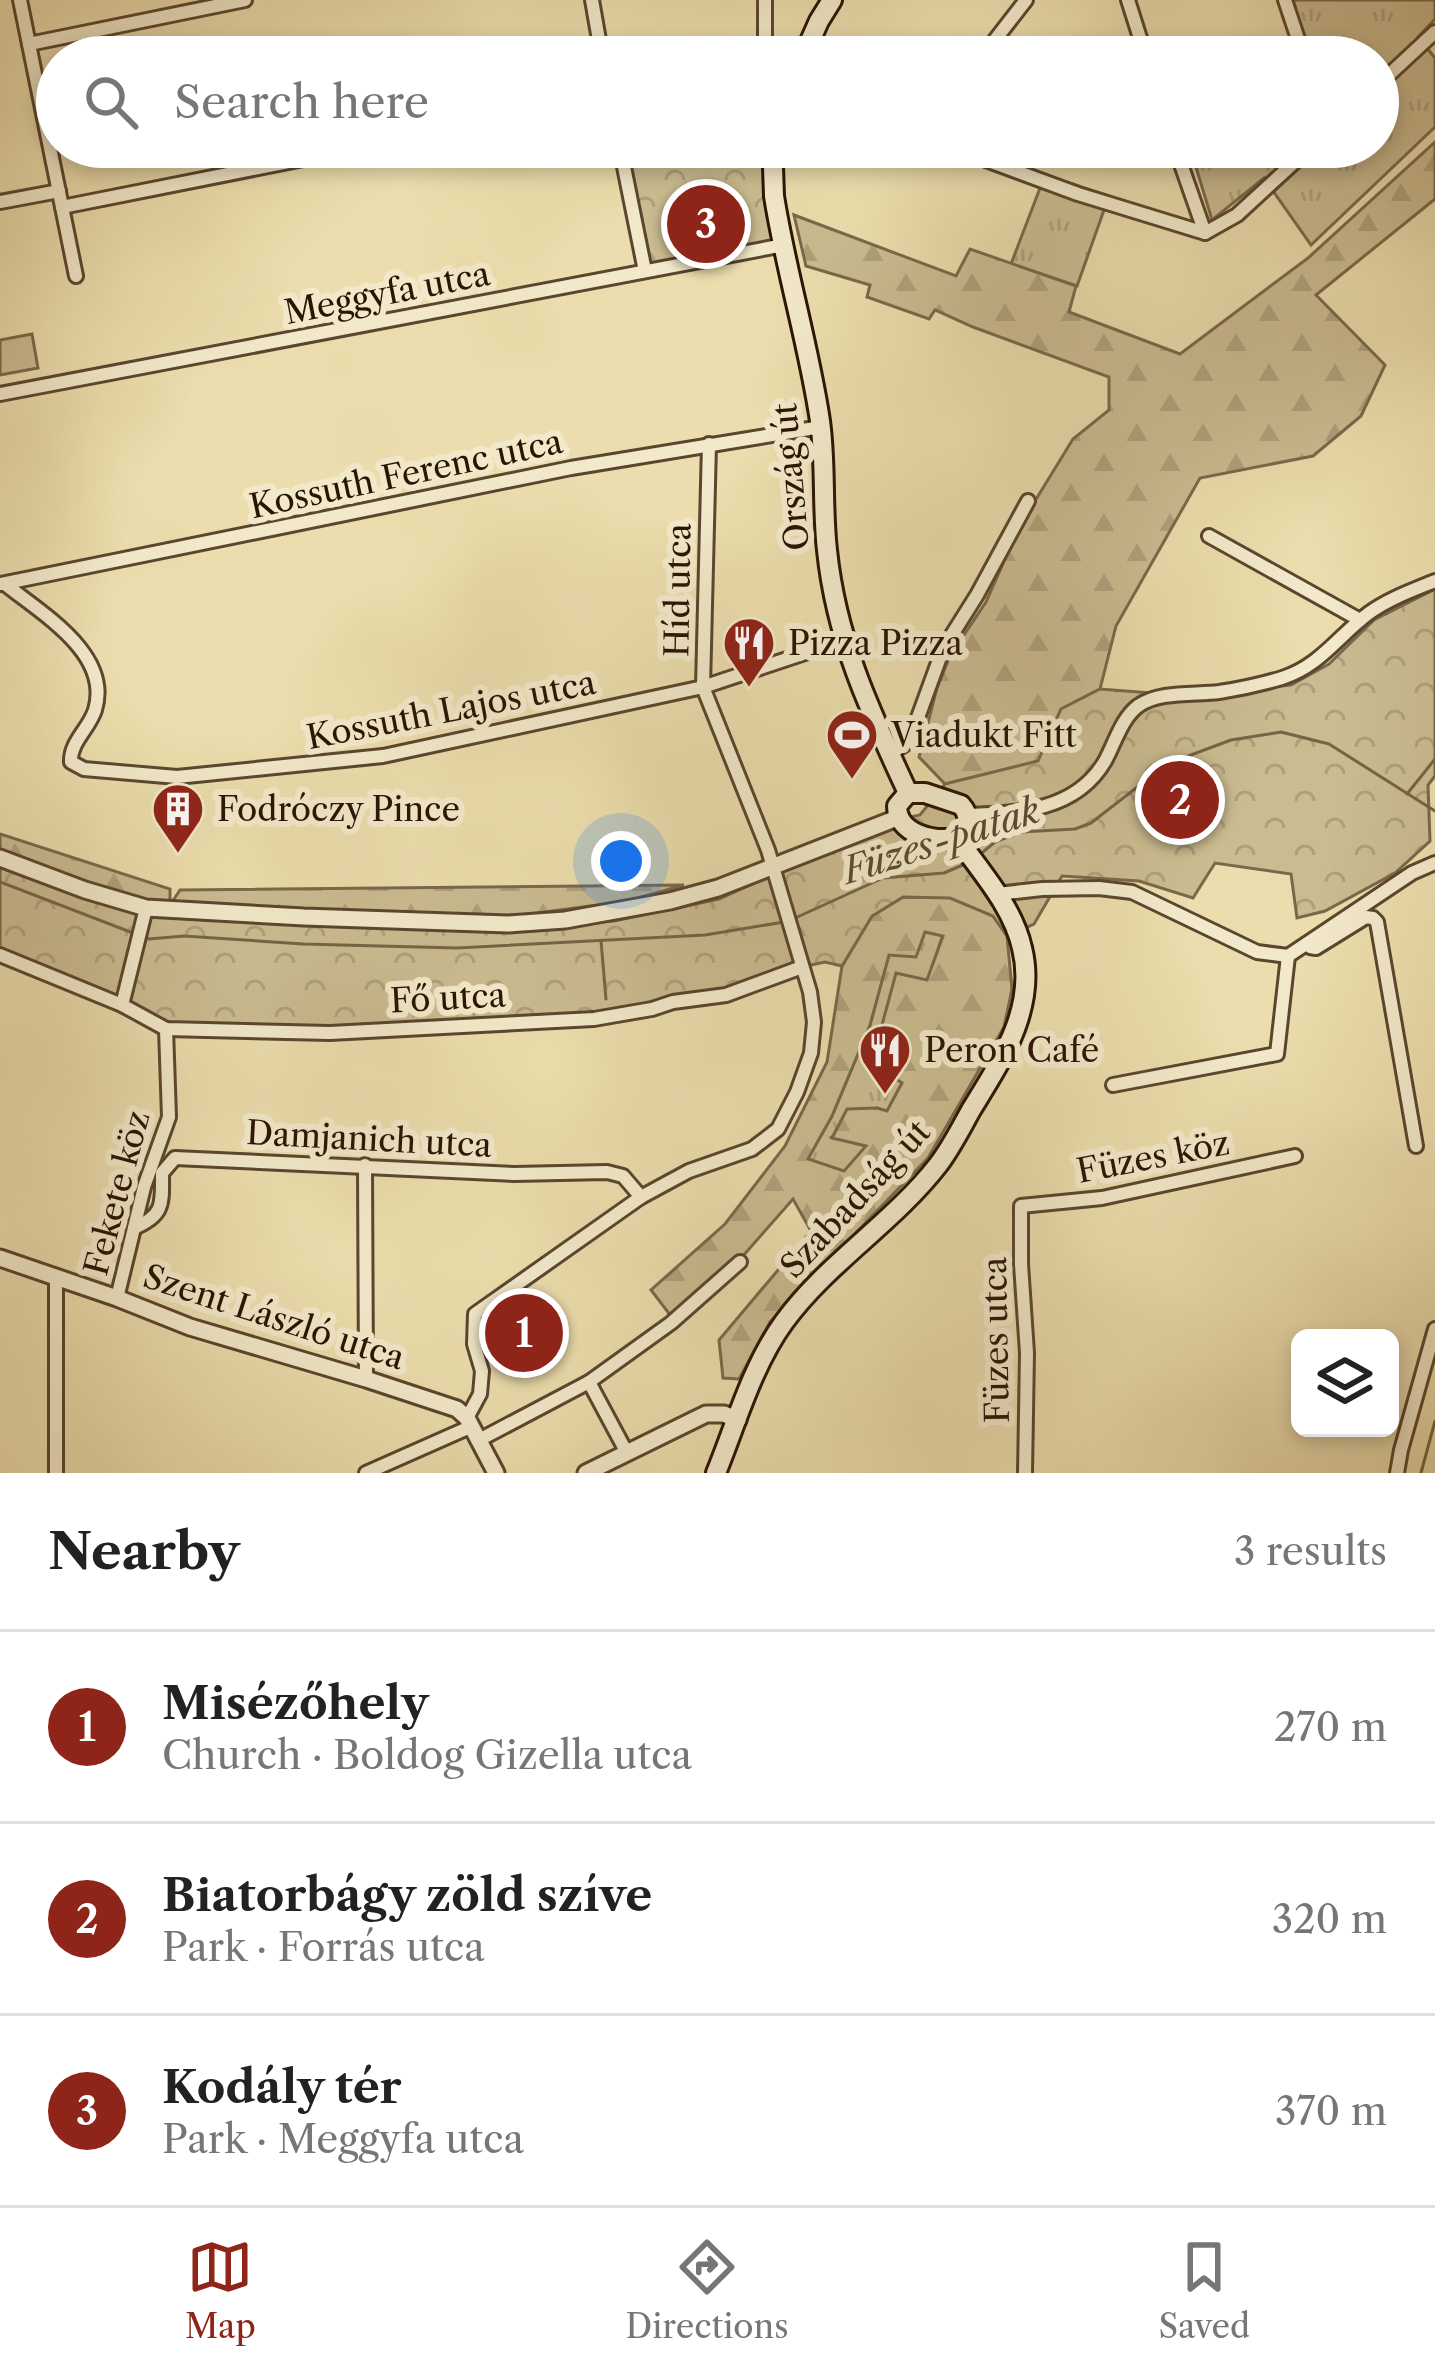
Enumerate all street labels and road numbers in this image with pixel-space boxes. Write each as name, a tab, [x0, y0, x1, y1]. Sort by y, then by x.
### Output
street label: Meggyfa utca	[281, 253, 494, 333]
street label: Ország út	[764, 401, 818, 552]
street label: Kossuth Ferenc utca	[246, 421, 567, 527]
street label: Híd utca	[656, 522, 700, 657]
street label: Kossuth Lajos utca	[303, 662, 600, 758]
street label: Fő utca	[389, 974, 507, 1022]
street label: Fekete köz	[75, 1106, 159, 1280]
street label: Szabadság út	[772, 1111, 939, 1286]
street label: Damjanich utca	[245, 1112, 493, 1166]
street label: Füzes köz	[1073, 1122, 1233, 1192]
street label: Szent László utca	[138, 1255, 410, 1379]
street label: Füzes utca	[974, 1256, 1018, 1424]

